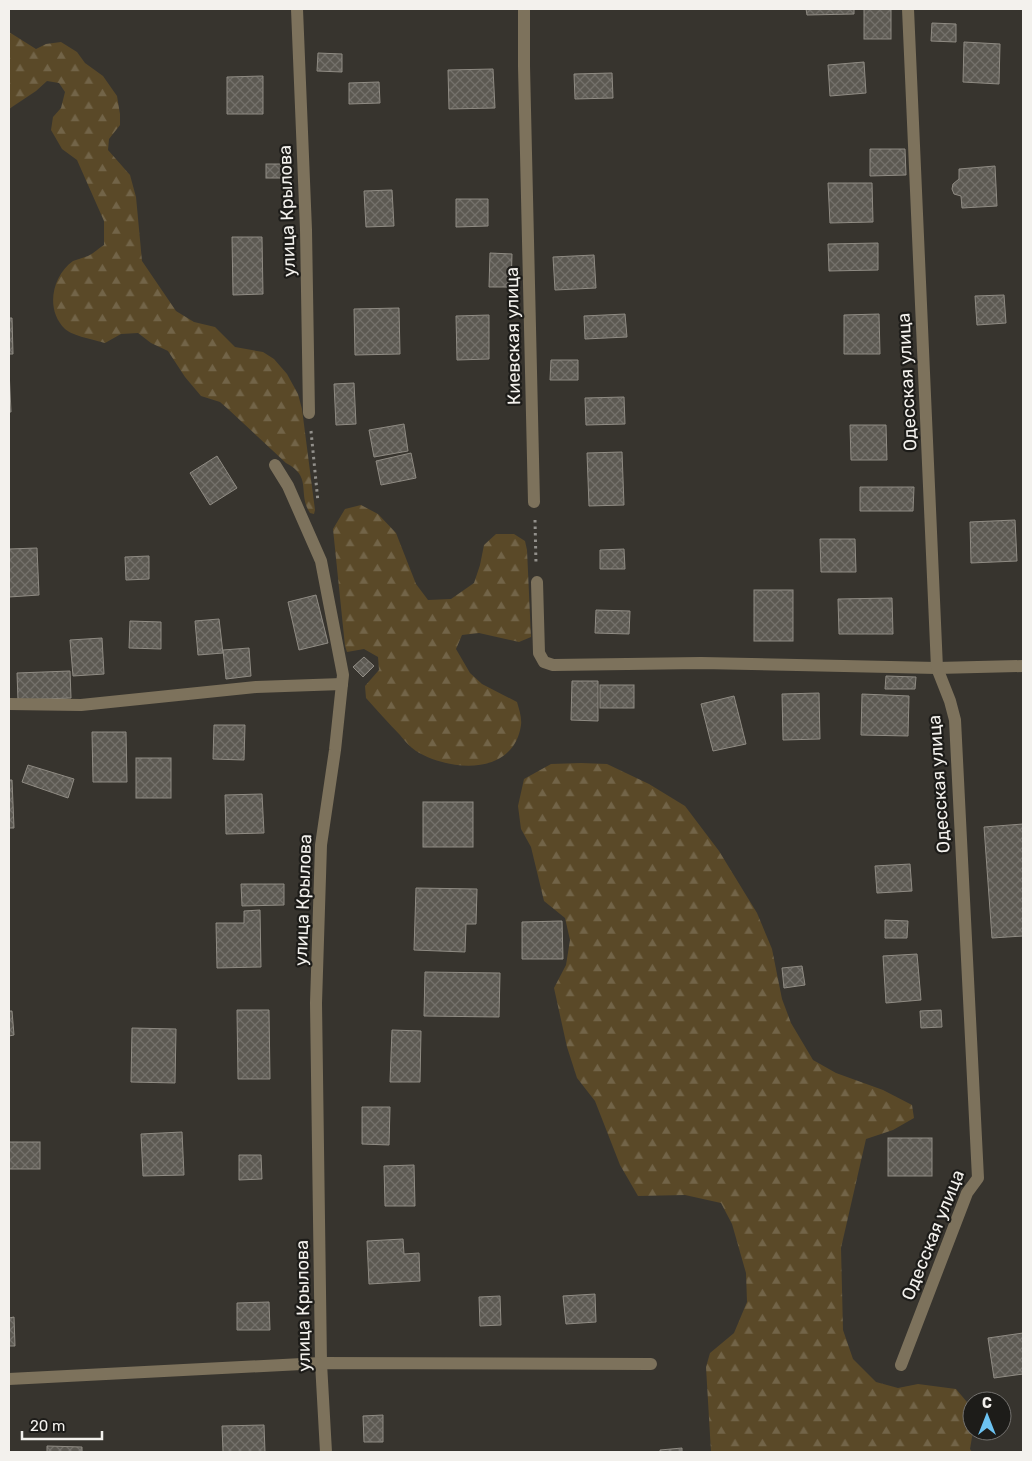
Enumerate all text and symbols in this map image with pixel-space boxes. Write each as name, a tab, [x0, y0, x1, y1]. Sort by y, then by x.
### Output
street label: улица Крылова	[274, 145, 300, 277]
street label: Киевская улица	[501, 267, 525, 405]
street label: Одесская улица	[892, 312, 922, 452]
street label: Одесская улица	[923, 714, 955, 854]
street label: улица Крылова	[290, 834, 316, 966]
street label: Одесская улица	[897, 1167, 969, 1303]
street label: улица Крылова	[291, 1240, 315, 1372]
north arrow	[962, 1391, 1012, 1441]
text: С	[982, 1395, 992, 1412]
scale bar	[22, 1408, 102, 1440]
text: 20 m	[30, 1417, 65, 1435]

